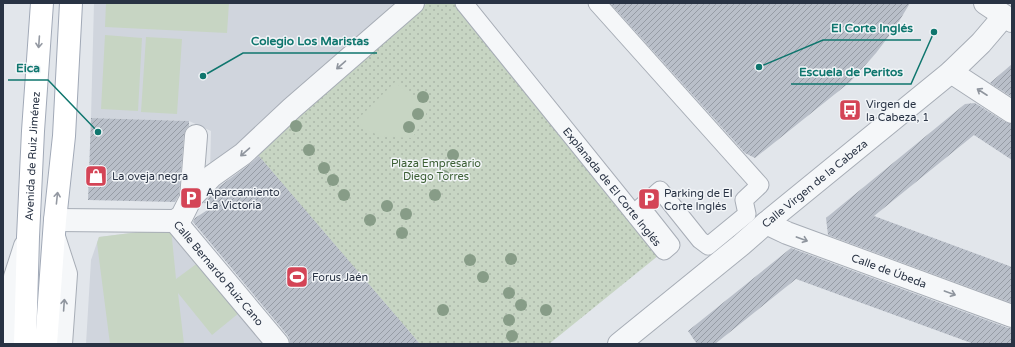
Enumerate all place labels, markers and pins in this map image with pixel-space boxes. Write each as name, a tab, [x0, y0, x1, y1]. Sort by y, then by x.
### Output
callout: El Corte Inglés	[823, 16, 921, 40]
callout: Colegio Los Maristas	[243, 29, 377, 53]
callout: Eica	[8, 56, 48, 80]
callout: Escuela de Peritos	[791, 60, 911, 84]
bus stop icon: Virgen de la Cabeza, 1	[837, 97, 863, 123]
place label: Virgen de la Cabeza, 1	[866, 98, 929, 124]
shop icon: La oveja negra	[83, 163, 109, 189]
place label: La oveja negra	[112, 170, 188, 183]
parking icon: Aparcamiento La Victoria	[178, 185, 204, 211]
place label: Aparcamiento La Victoria	[206, 186, 280, 212]
parking icon: Parking de El Corte Inglés	[636, 186, 662, 212]
place label: Parking de El Corte Inglés	[664, 187, 733, 213]
sports icon: Forus Jaén	[284, 264, 310, 290]
place label: Forus Jaén	[312, 271, 368, 284]

